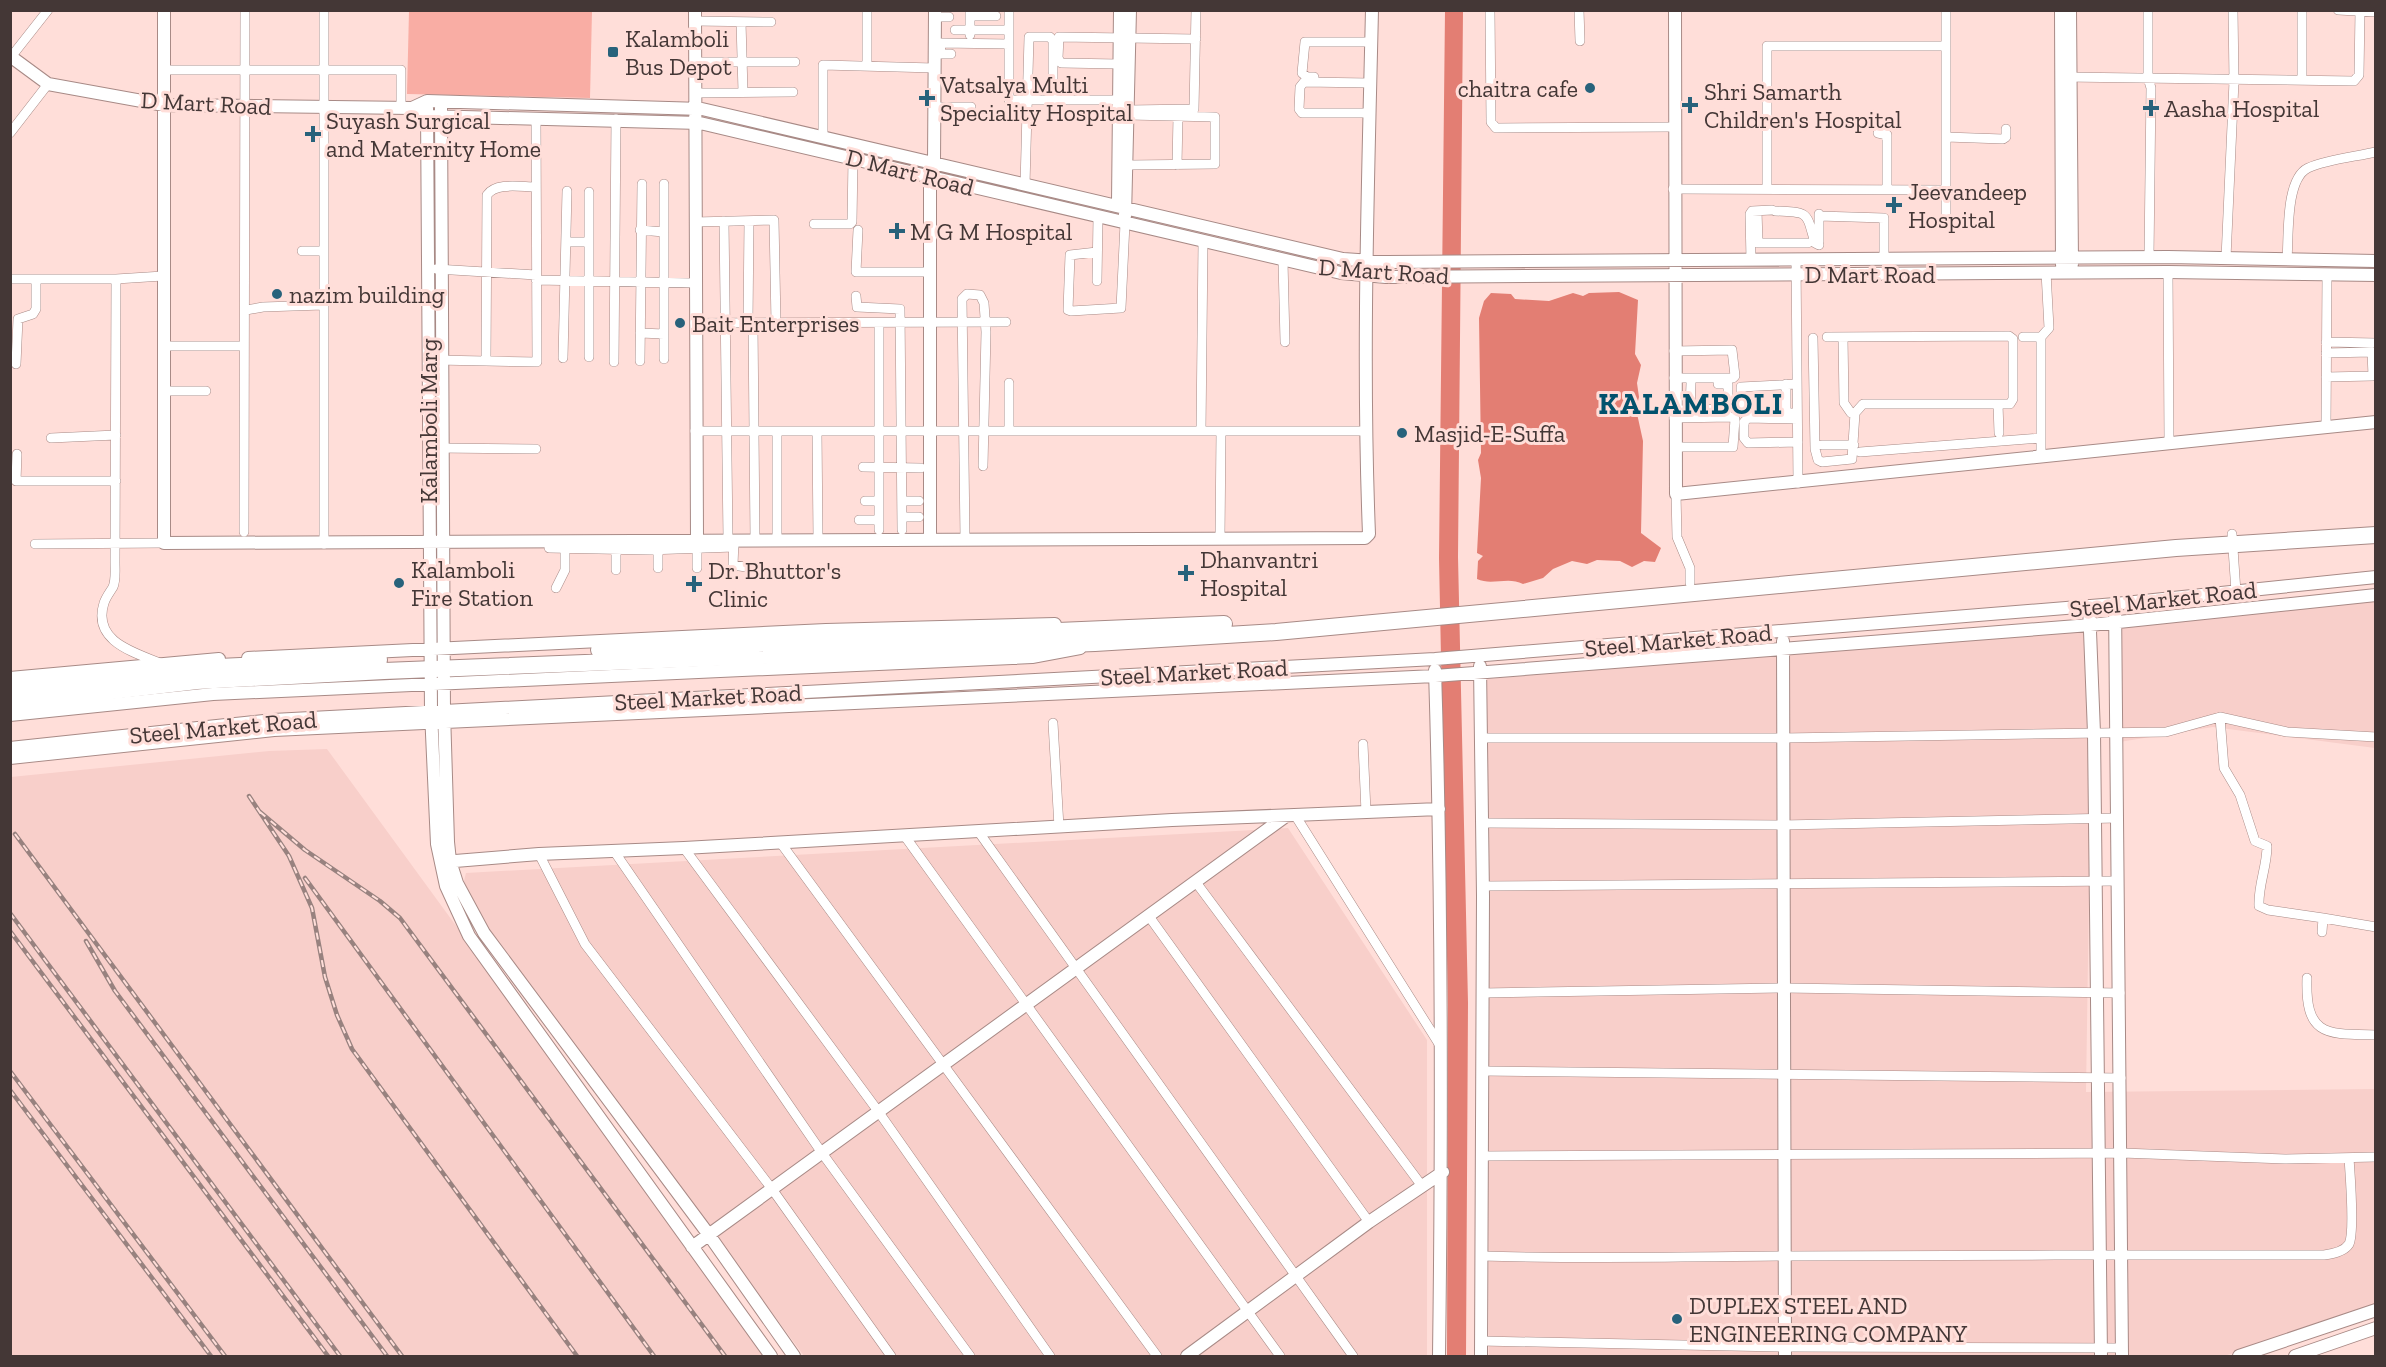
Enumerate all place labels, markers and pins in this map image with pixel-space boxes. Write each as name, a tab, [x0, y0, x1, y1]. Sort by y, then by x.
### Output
place label: Kalamboli Bus Depot	[625, 24, 732, 81]
marker: Kalamboli Bus Depot	[606, 45, 620, 59]
place label: Vatsalya Multi Speciality Hospital	[939, 70, 1133, 127]
place label: chaitra cafe	[1458, 74, 1578, 103]
place label: Shri Samarth Children's Hospital	[1704, 77, 1902, 134]
marker: chaitra cafe	[1583, 81, 1597, 95]
marker: Vatsalya Multi Speciality Hospital	[918, 89, 936, 107]
place label: Aasha Hospital	[2164, 94, 2319, 123]
marker: Shri Samarth Children's Hospital	[1681, 96, 1699, 114]
marker: Aasha Hospital	[2142, 99, 2160, 117]
place label: Suyash Surgical and Maternity Home	[326, 106, 541, 163]
marker: Suyash Surgical and Maternity Home	[304, 125, 322, 143]
place label: Jeevandeep Hospital	[1908, 177, 2027, 234]
marker: Jeevandeep Hospital	[1885, 196, 1903, 214]
place label: M G M Hospital	[910, 217, 1072, 246]
marker: M G M Hospital	[888, 222, 906, 240]
place label: nazim building	[289, 280, 445, 309]
marker: nazim building	[270, 287, 284, 301]
place label: Bait Enterprises	[692, 309, 860, 338]
marker: Bait Enterprises	[673, 316, 687, 330]
place label: Masjid-E-Suffa	[1414, 419, 1566, 448]
marker: Masjid-E-Suffa	[1395, 426, 1409, 440]
place label: Dhanvantri Hospital	[1200, 545, 1318, 602]
place label: Kalamboli Fire Station	[411, 555, 533, 612]
place label: Dr. Bhuttor's Clinic	[708, 556, 841, 613]
marker: Dhanvantri Hospital	[1177, 564, 1195, 582]
marker: Dr. Bhuttor's Clinic	[685, 575, 703, 593]
marker: Kalamboli Fire Station	[392, 576, 406, 590]
place label: DUPLEX STEEL AND ENGINEERING COMPANY	[1689, 1291, 1967, 1348]
marker: DUPLEX STEEL AND ENGINEERING COMPANY	[1670, 1312, 1684, 1326]

